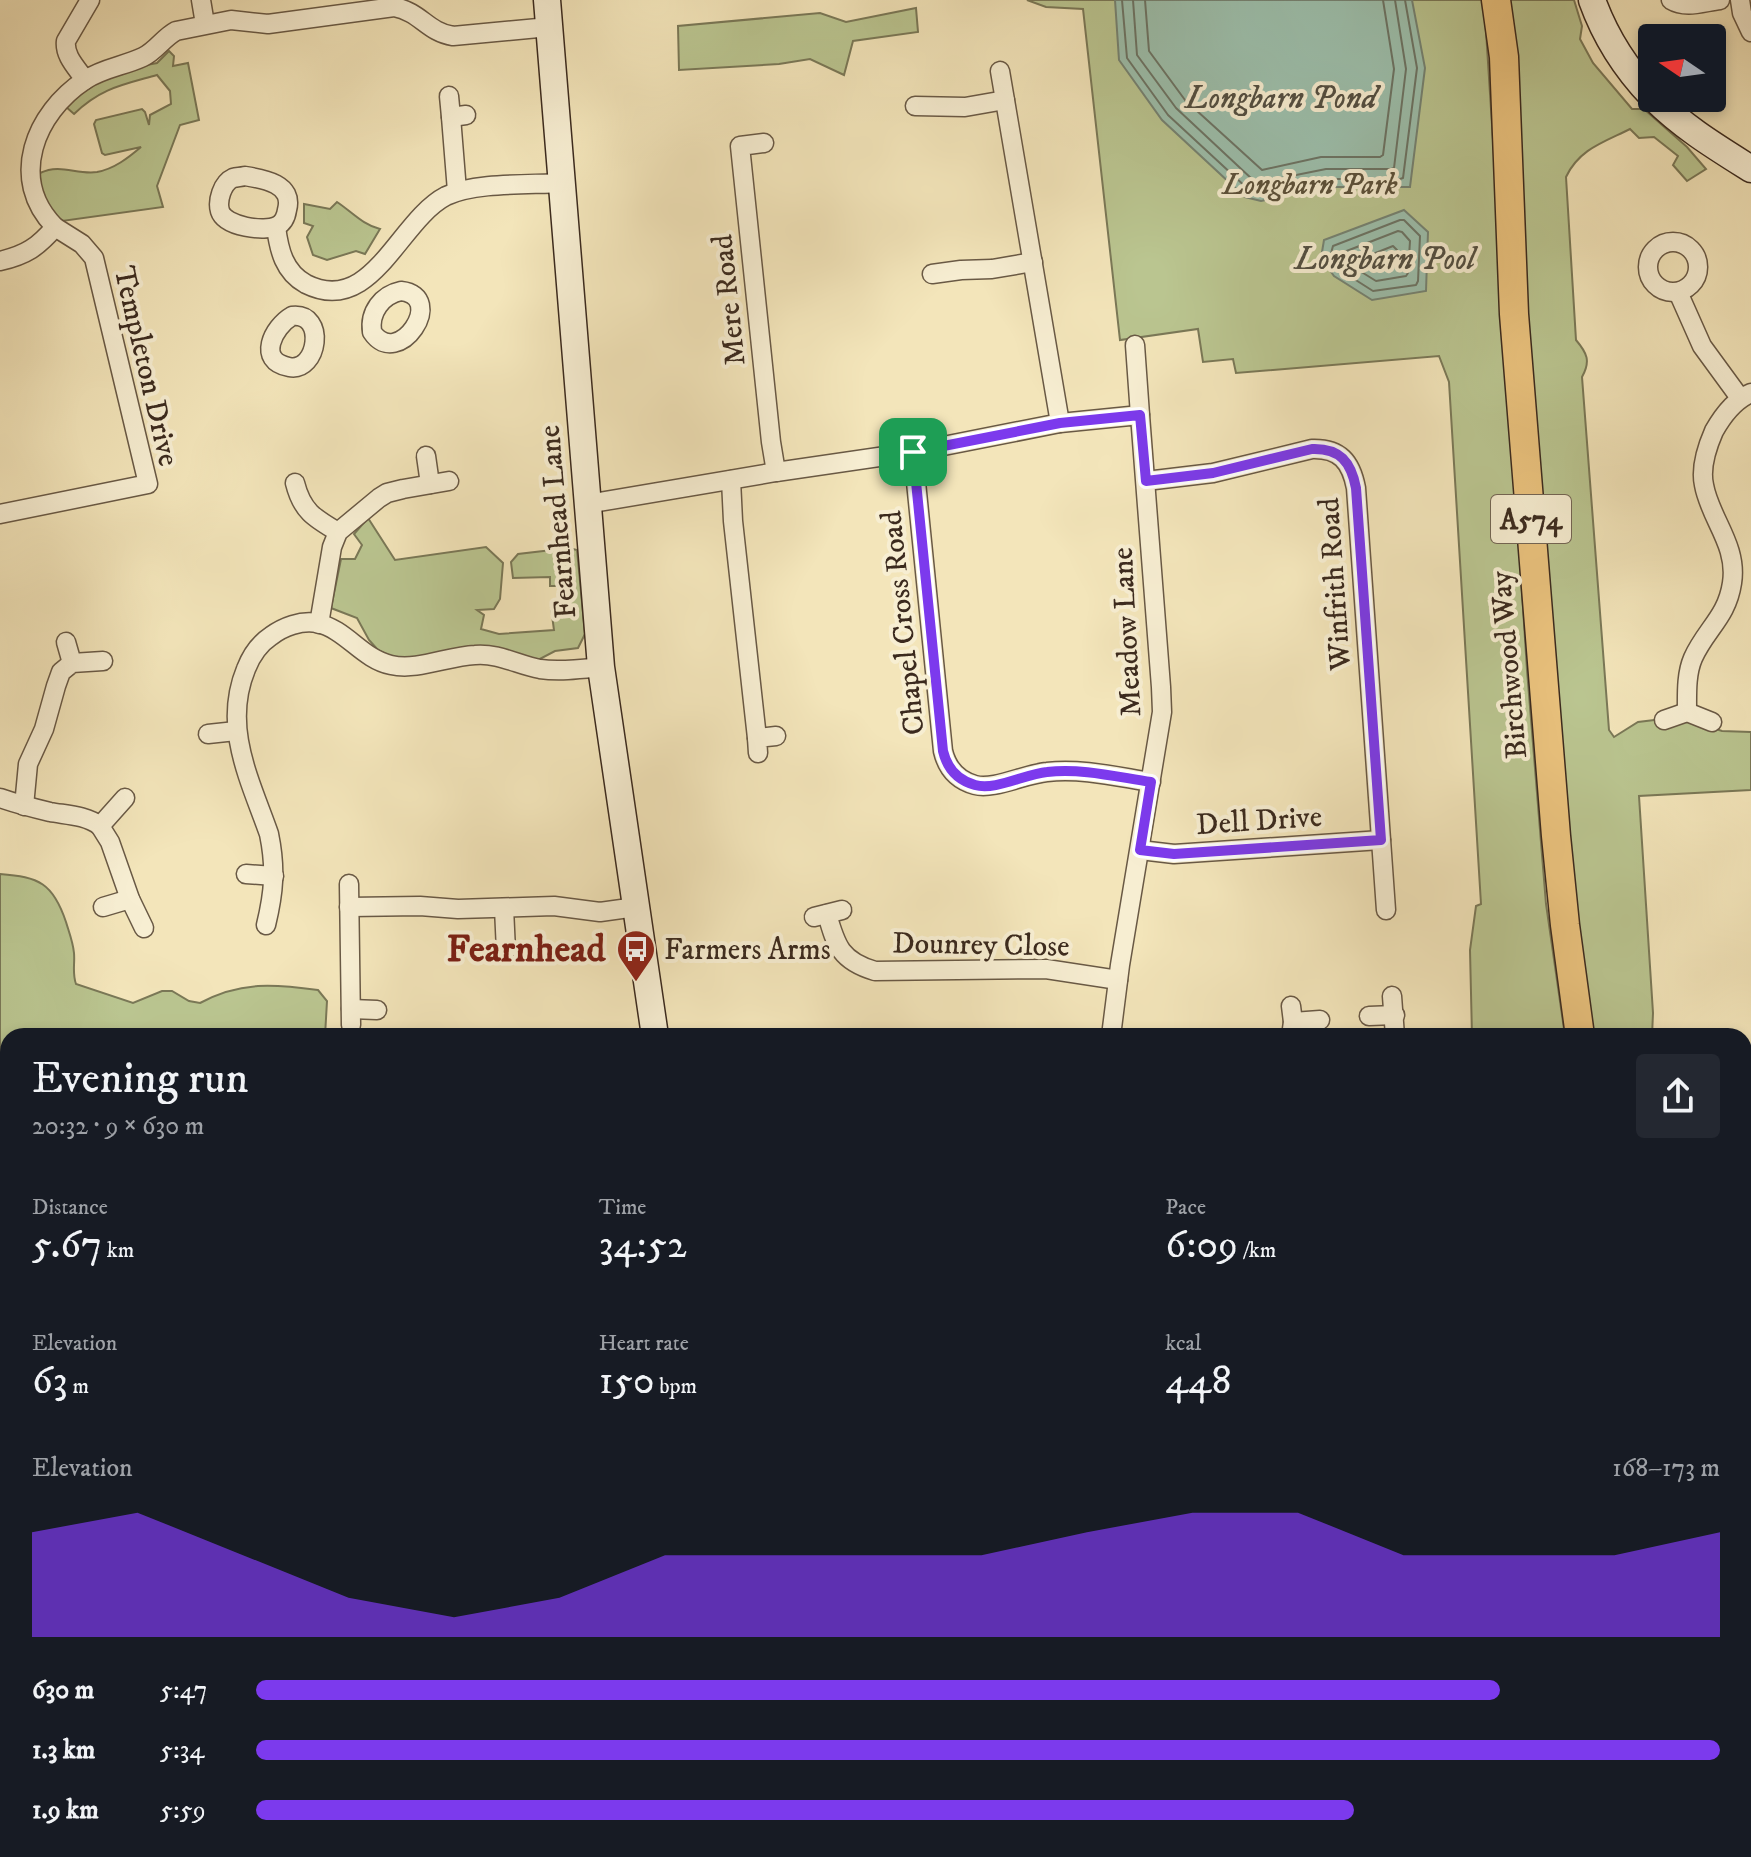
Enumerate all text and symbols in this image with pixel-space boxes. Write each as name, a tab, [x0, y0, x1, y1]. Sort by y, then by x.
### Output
north arrow	[1638, 24, 1726, 112]
map controls	[1638, 24, 1726, 112]
water label: Longbarn Pond	[1183, 79, 1382, 119]
park label: Longbarn Park	[1220, 167, 1398, 204]
street label: Mere Road	[704, 232, 755, 367]
water label: Longbarn Pool	[1293, 240, 1479, 280]
street label: Templeton Drive	[105, 263, 187, 470]
pin	[879, 418, 947, 486]
street label: Fearnhead Lane	[532, 424, 585, 620]
icon: arrive	[891, 430, 935, 474]
road number: A574	[1491, 495, 1571, 543]
street label: Winfrith Road	[1311, 496, 1360, 673]
street label: Chapel Cross Road	[873, 509, 934, 737]
street label: Meadow Lane	[1105, 546, 1150, 718]
street label: Birchwood Way	[1483, 569, 1536, 760]
street label: Dell Drive	[1195, 799, 1323, 844]
street label: Dounrey Close	[892, 925, 1070, 966]
district label: Fearnhead	[447, 926, 606, 974]
bus stop icon: Farmers Arms	[615, 928, 657, 983]
place label: Farmers Arms	[664, 932, 831, 969]
text: Evening run	[32, 1052, 249, 1107]
button: share	[1636, 1054, 1720, 1138]
text: 20:32 · 9 × 630 m	[32, 1110, 204, 1143]
text: Distance	[32, 1194, 108, 1221]
text: Time	[599, 1194, 646, 1221]
text: Pace	[1165, 1194, 1206, 1221]
text: 5.67	[32, 1221, 102, 1271]
text: 34:52	[599, 1221, 687, 1271]
text: 6:09	[1165, 1221, 1238, 1271]
text: km	[102, 1237, 134, 1264]
text: /km	[1238, 1237, 1276, 1264]
text: Elevation	[32, 1330, 117, 1357]
text: Heart rate	[599, 1330, 689, 1357]
text: kcal	[1165, 1330, 1201, 1357]
text: 63	[32, 1357, 68, 1407]
text: 150	[599, 1357, 655, 1407]
text: 448	[1165, 1357, 1231, 1407]
text: m	[68, 1373, 89, 1400]
text: bpm	[655, 1373, 697, 1400]
text: Elevation	[32, 1452, 133, 1485]
text: 168–173 m	[1612, 1452, 1720, 1485]
text: 630 m	[32, 1674, 94, 1707]
text: 5:47	[160, 1674, 208, 1707]
text: 1.3 km	[32, 1734, 95, 1767]
text: 5:34	[160, 1734, 204, 1767]
text: 1.9 km	[32, 1794, 99, 1827]
text: 5:59	[160, 1794, 206, 1827]

